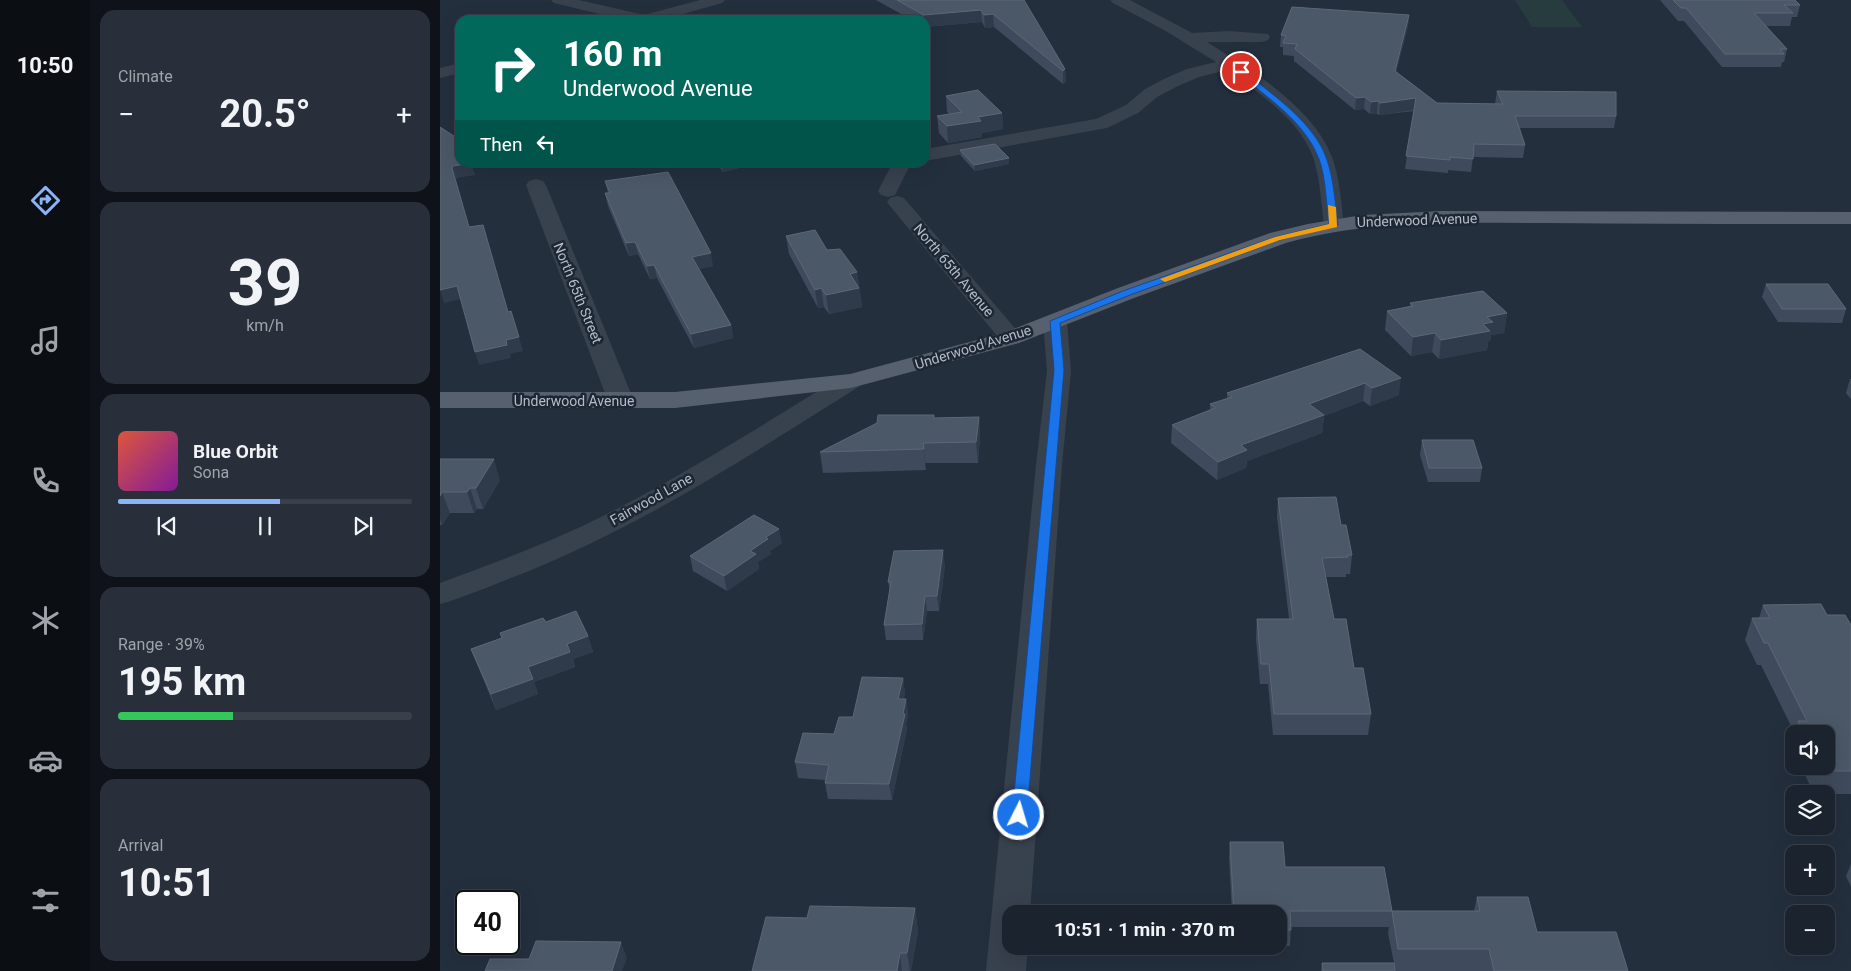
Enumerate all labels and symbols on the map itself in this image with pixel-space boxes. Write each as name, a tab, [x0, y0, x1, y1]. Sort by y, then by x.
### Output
pin	[1220, 51, 1262, 93]
street label: Underwood Avenue	[1356, 210, 1478, 230]
street label: North 65th Avenue	[911, 220, 997, 320]
street label: North 65th Street	[550, 240, 606, 346]
street label: Underwood Avenue	[913, 322, 1033, 372]
street label: Underwood Avenue	[514, 393, 634, 409]
street label: Fairwood Lane	[607, 470, 695, 528]
position arrow	[992, 788, 1044, 840]
speed limit sign: 40	[455, 890, 520, 955]

